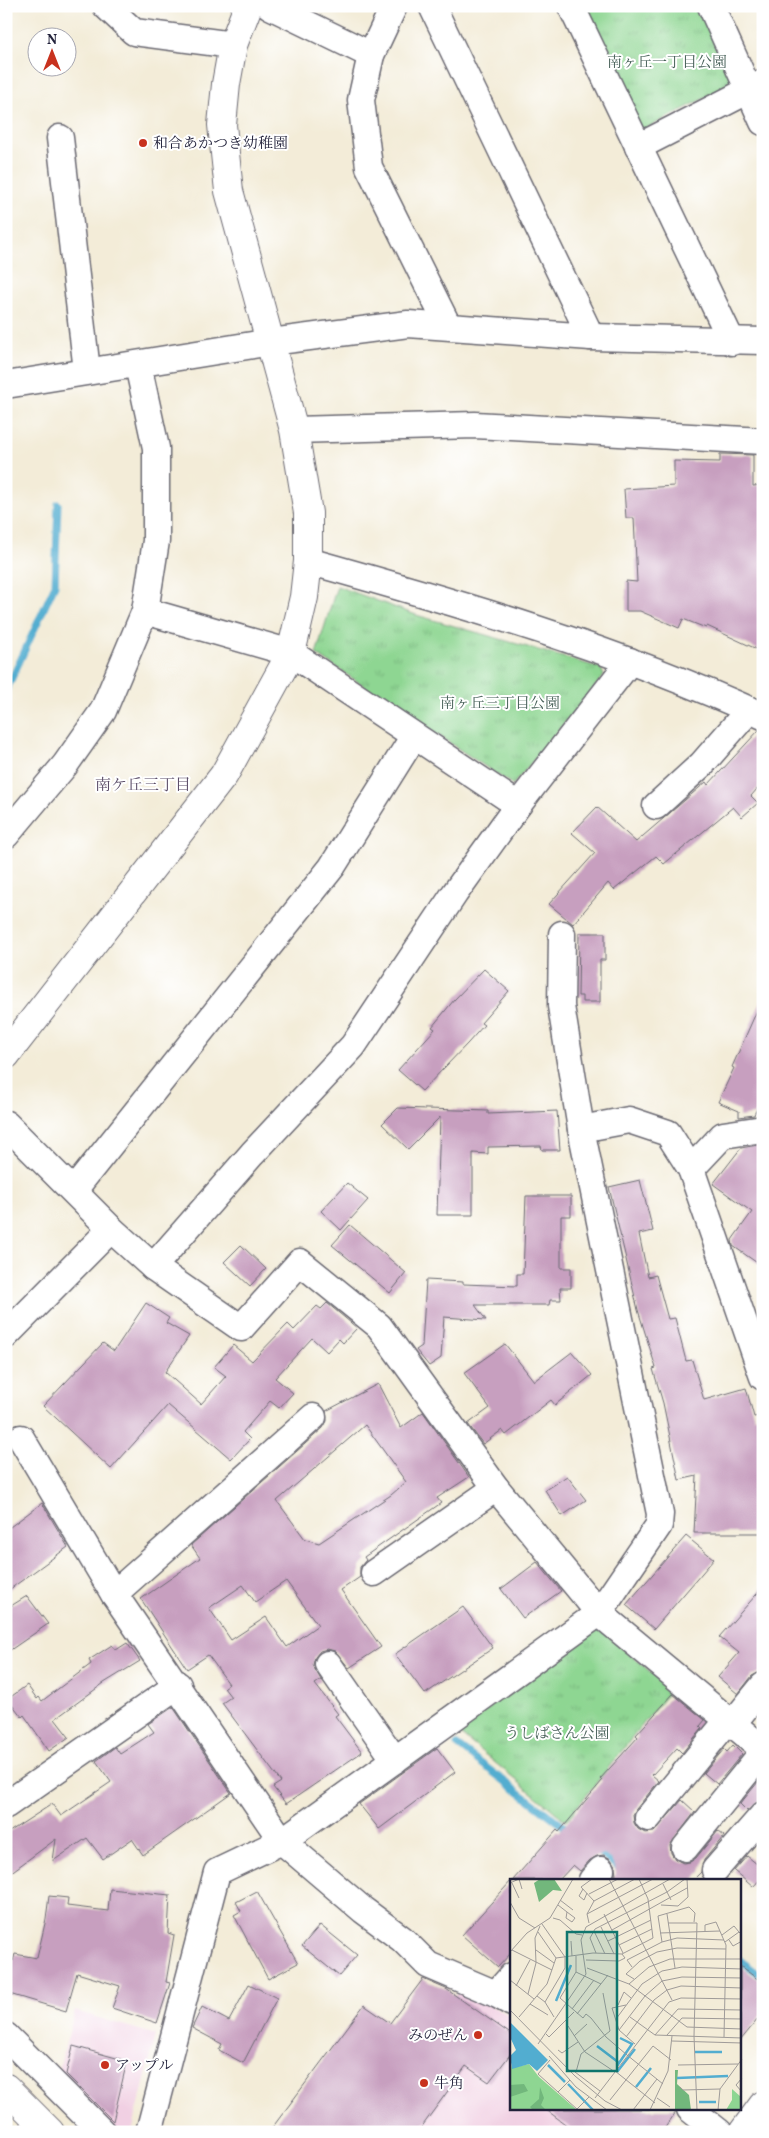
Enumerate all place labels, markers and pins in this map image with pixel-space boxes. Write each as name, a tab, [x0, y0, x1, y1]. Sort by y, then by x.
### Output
place label: 和合あかつき幼稚園	[153, 134, 288, 155]
marker: 和合あかつき幼稚園	[137, 137, 149, 149]
place label: みのぜん	[408, 2026, 468, 2047]
marker: みのぜん	[472, 2029, 484, 2041]
place label: アップル	[115, 2056, 173, 2077]
marker: アップル	[99, 2059, 111, 2071]
place label: 牛角	[434, 2074, 464, 2095]
marker: 牛角	[418, 2077, 430, 2089]

